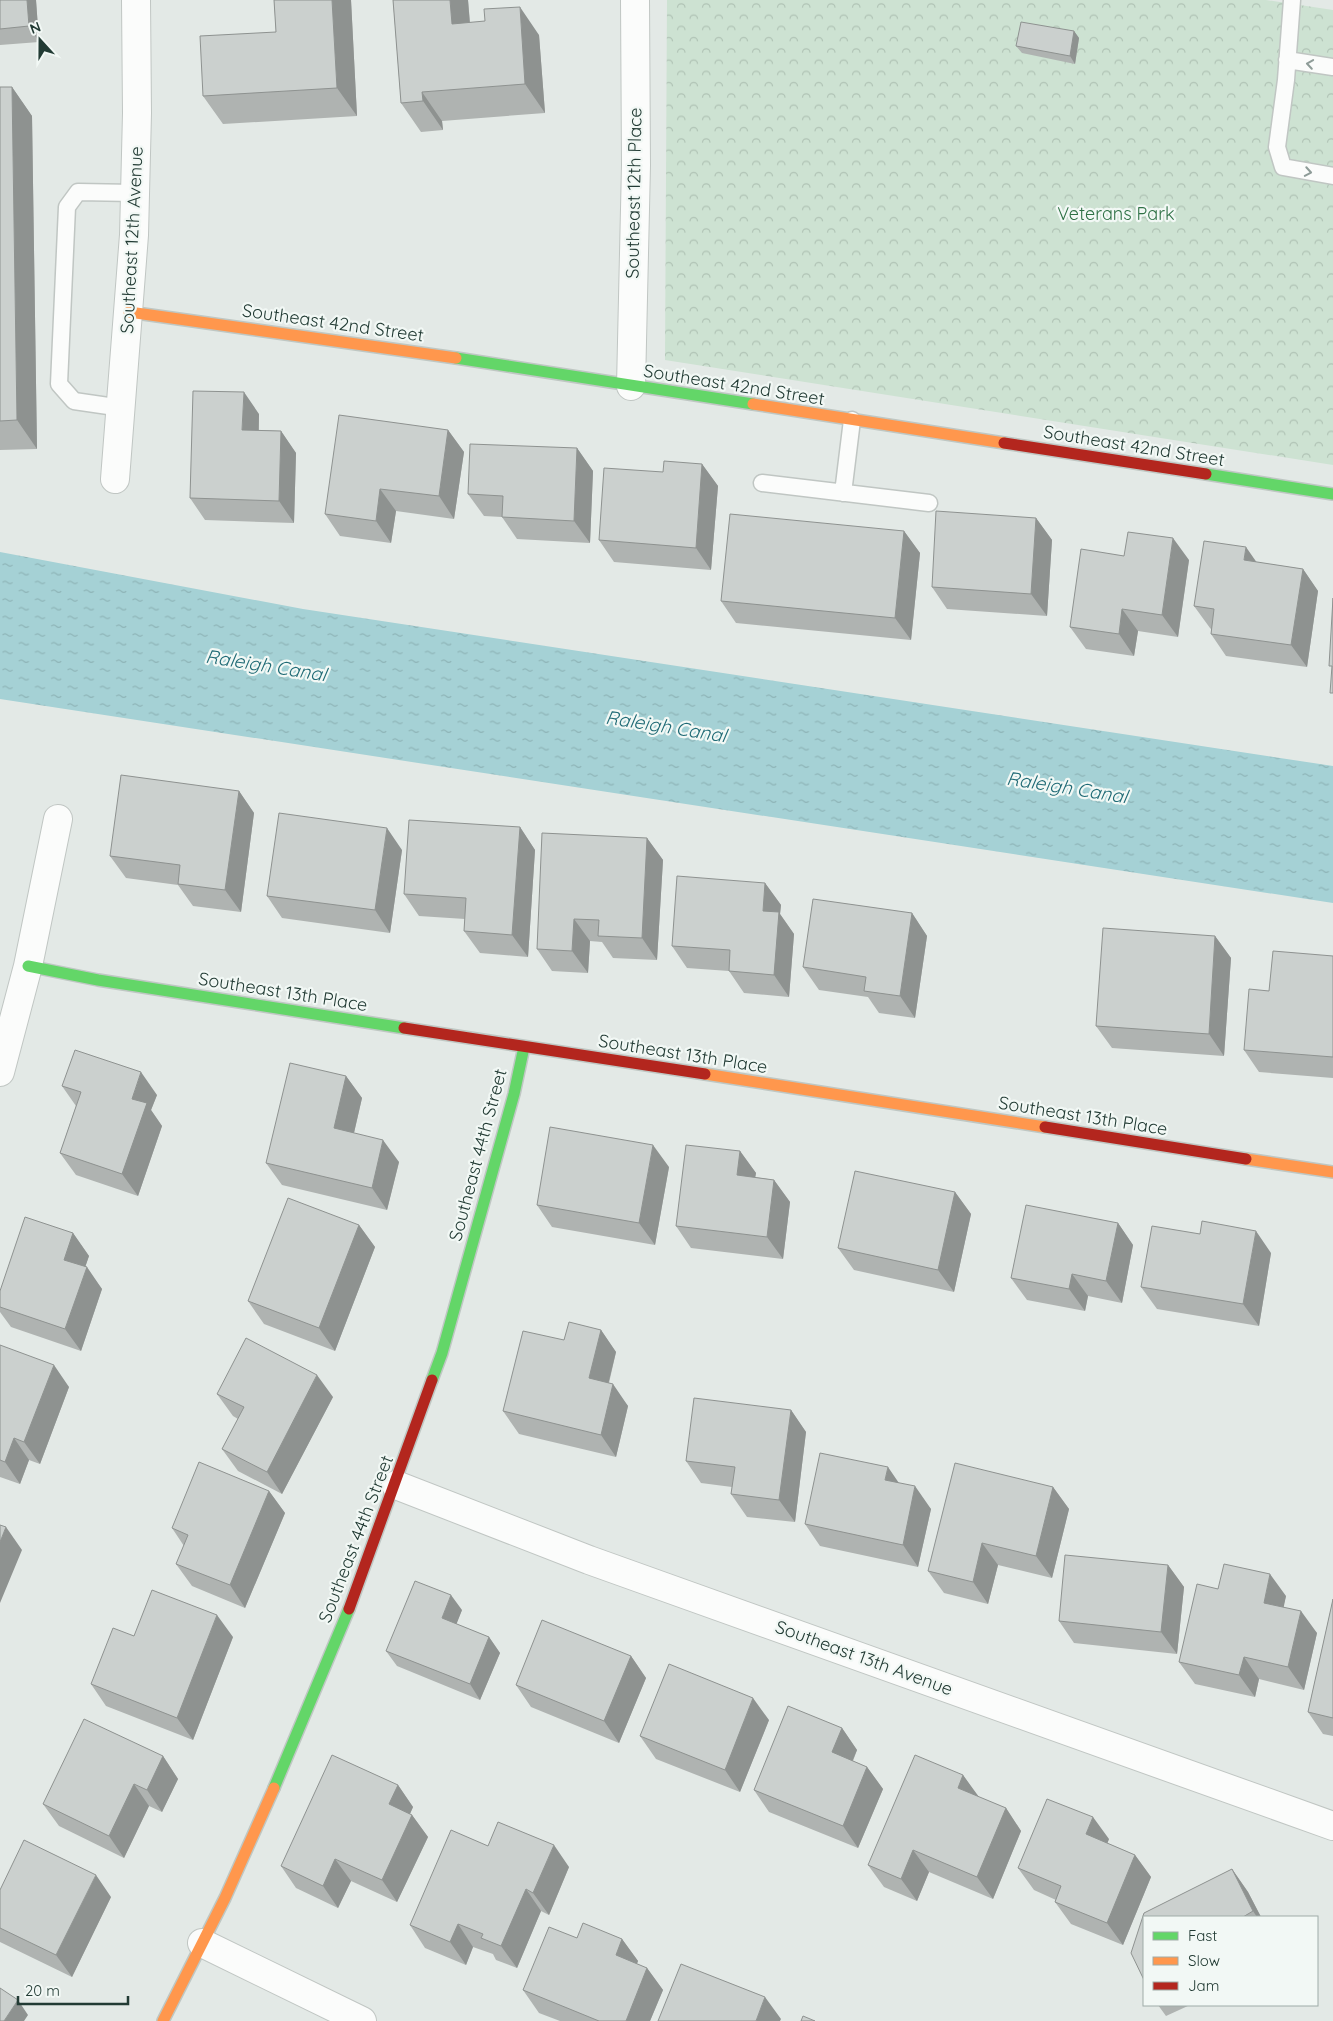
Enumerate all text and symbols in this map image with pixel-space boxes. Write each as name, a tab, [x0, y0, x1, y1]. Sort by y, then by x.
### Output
north arrow	[15, 15, 65, 65]
text: N	[27, 18, 43, 38]
one-way arrow	[1306, 59, 1315, 69]
street label: Southeast 12th Place	[621, 107, 646, 279]
street label: Southeast 12th Avenue	[115, 146, 148, 334]
one-way arrow	[1304, 166, 1313, 176]
park label: Veterans Park	[1057, 202, 1175, 225]
street label: Southeast 42nd Street	[241, 298, 425, 347]
street label: Southeast 42nd Street	[642, 359, 826, 410]
street label: Southeast 42nd Street	[1042, 420, 1226, 471]
water label: Raleigh Canal	[204, 644, 331, 687]
water label: Raleigh Canal	[604, 705, 731, 748]
water label: Raleigh Canal	[1005, 766, 1132, 809]
street label: Southeast 13th Place	[197, 967, 369, 1016]
street label: Southeast 13th Place	[597, 1029, 769, 1078]
street label: Southeast 44th Street	[443, 1066, 512, 1244]
street label: Southeast 13th Place	[997, 1091, 1169, 1140]
street label: Southeast 44th Street	[313, 1452, 398, 1626]
street label: Southeast 13th Avenue	[772, 1615, 956, 1700]
legend	[1143, 1916, 1318, 2006]
text: Fast	[1188, 1926, 1217, 1945]
text: Slow	[1188, 1951, 1220, 1970]
scale bar	[18, 1974, 128, 2006]
text: Jam	[1188, 1976, 1219, 1995]
text: 20 m	[25, 1981, 60, 2000]

